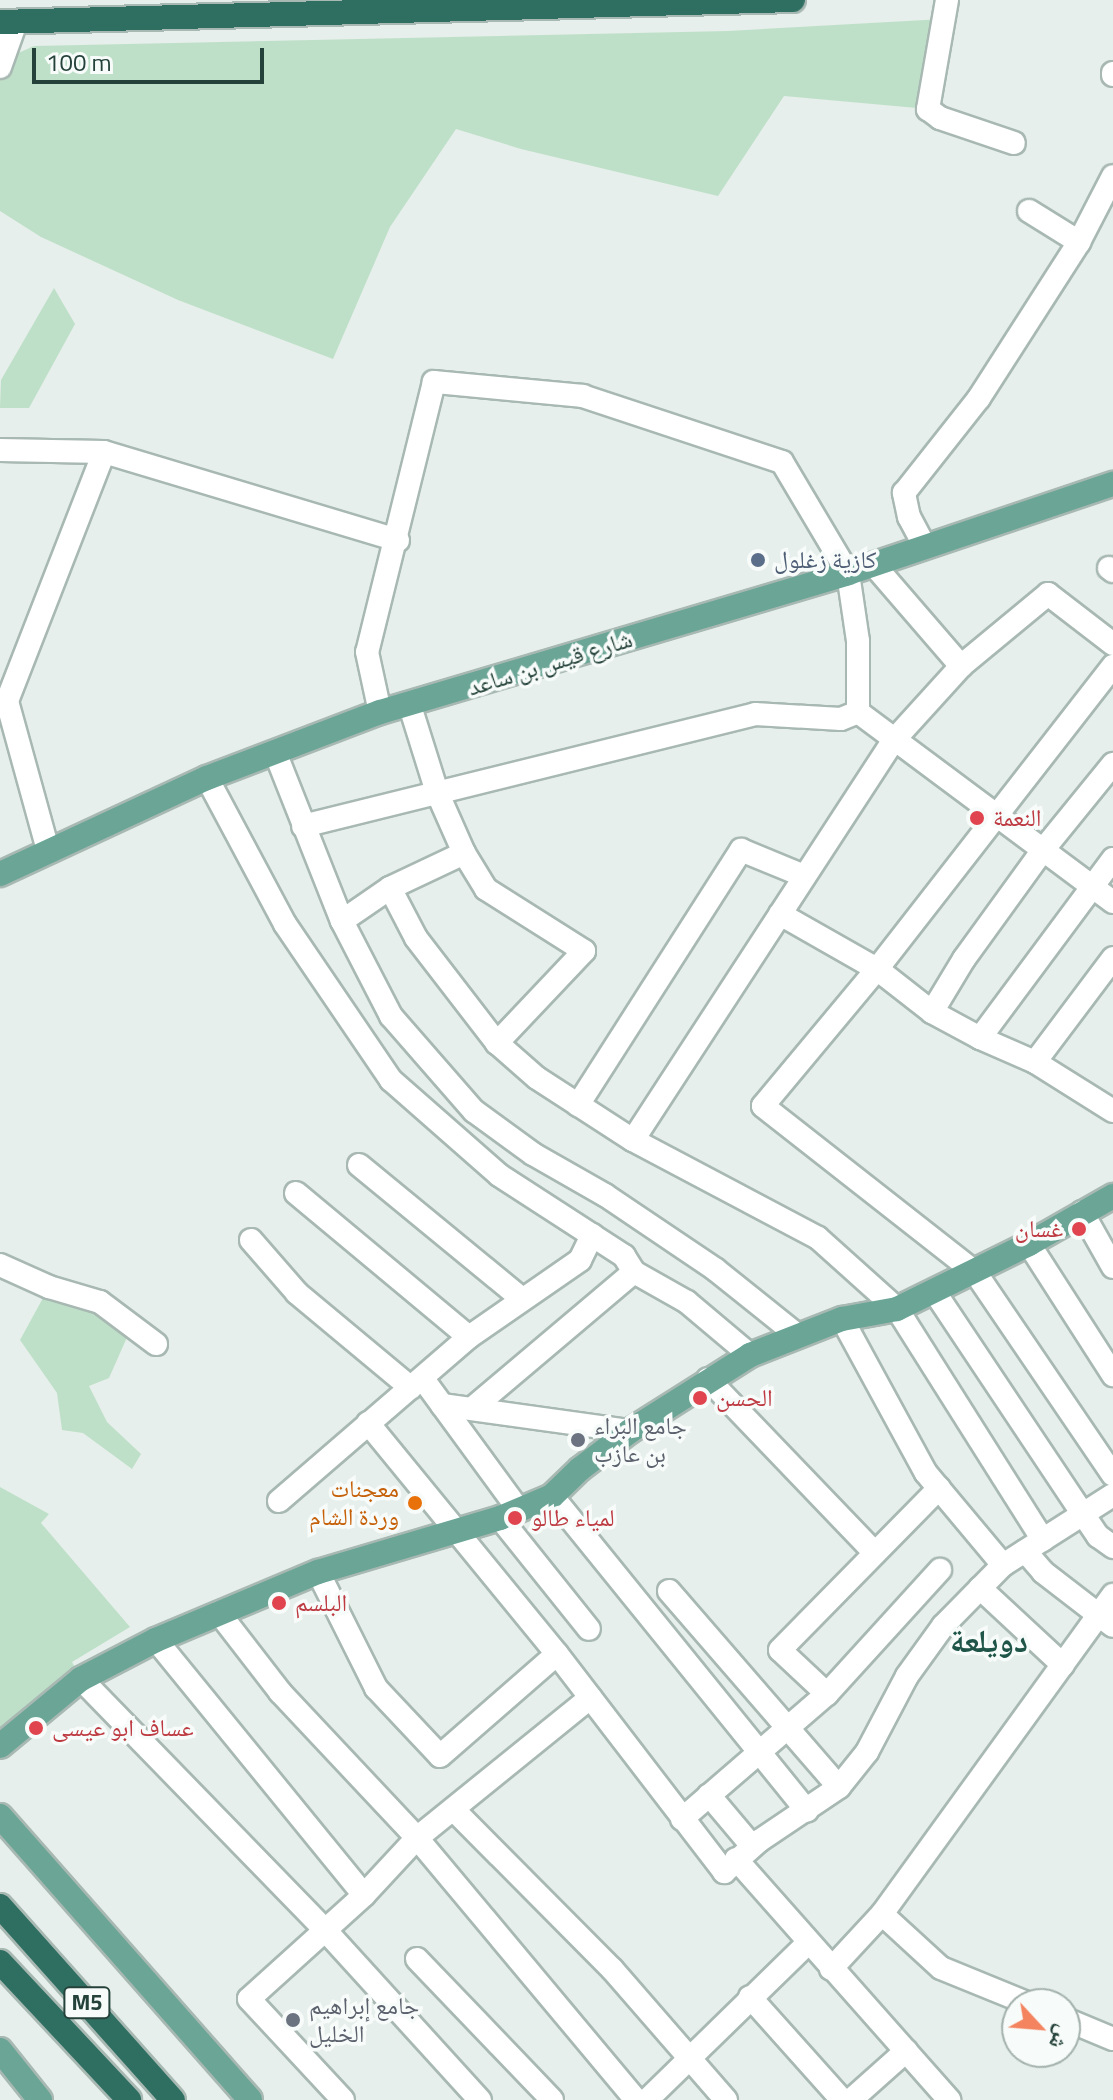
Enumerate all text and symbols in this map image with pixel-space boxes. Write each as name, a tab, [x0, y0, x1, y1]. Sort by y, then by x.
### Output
scale bar	[36, 32, 268, 82]
text: 100 m	[46, 44, 112, 80]
place label: كازية زغلول	[774, 546, 876, 574]
marker: كازية زغلول	[749, 551, 767, 569]
street label: شارع قيس بن ساعد	[464, 624, 636, 702]
place label: النعمة	[993, 804, 1042, 832]
marker: النعمة	[968, 809, 986, 827]
place label: غسان	[1015, 1215, 1063, 1243]
marker: غسان	[1070, 1220, 1088, 1238]
place label: الحسن	[716, 1384, 773, 1412]
marker: الحسن	[691, 1389, 709, 1407]
place label: جامع البراء بن عازب	[594, 1412, 687, 1468]
marker: جامع البراء بن عازب	[569, 1431, 587, 1449]
place label: معجنات وردة الشام	[309, 1475, 399, 1531]
marker: معجنات وردة الشام	[406, 1494, 424, 1512]
place label: لمياء طالو	[531, 1504, 615, 1532]
marker: لمياء طالو	[506, 1509, 524, 1527]
place label: البلسم	[295, 1589, 347, 1617]
marker: البلسم	[270, 1594, 288, 1612]
district label: دويلعة	[950, 1621, 1028, 1659]
place label: عساف ابو عيسى	[52, 1714, 194, 1742]
marker: عساف ابو عيسى	[27, 1719, 45, 1737]
road number: M5	[63, 1985, 111, 2021]
north arrow	[1001, 1988, 1081, 2068]
place label: جامع إبراهيم الخليل	[309, 1992, 419, 2048]
marker: جامع إبراهيم الخليل	[284, 2011, 302, 2029]
text: ش	[1040, 2020, 1081, 2056]

